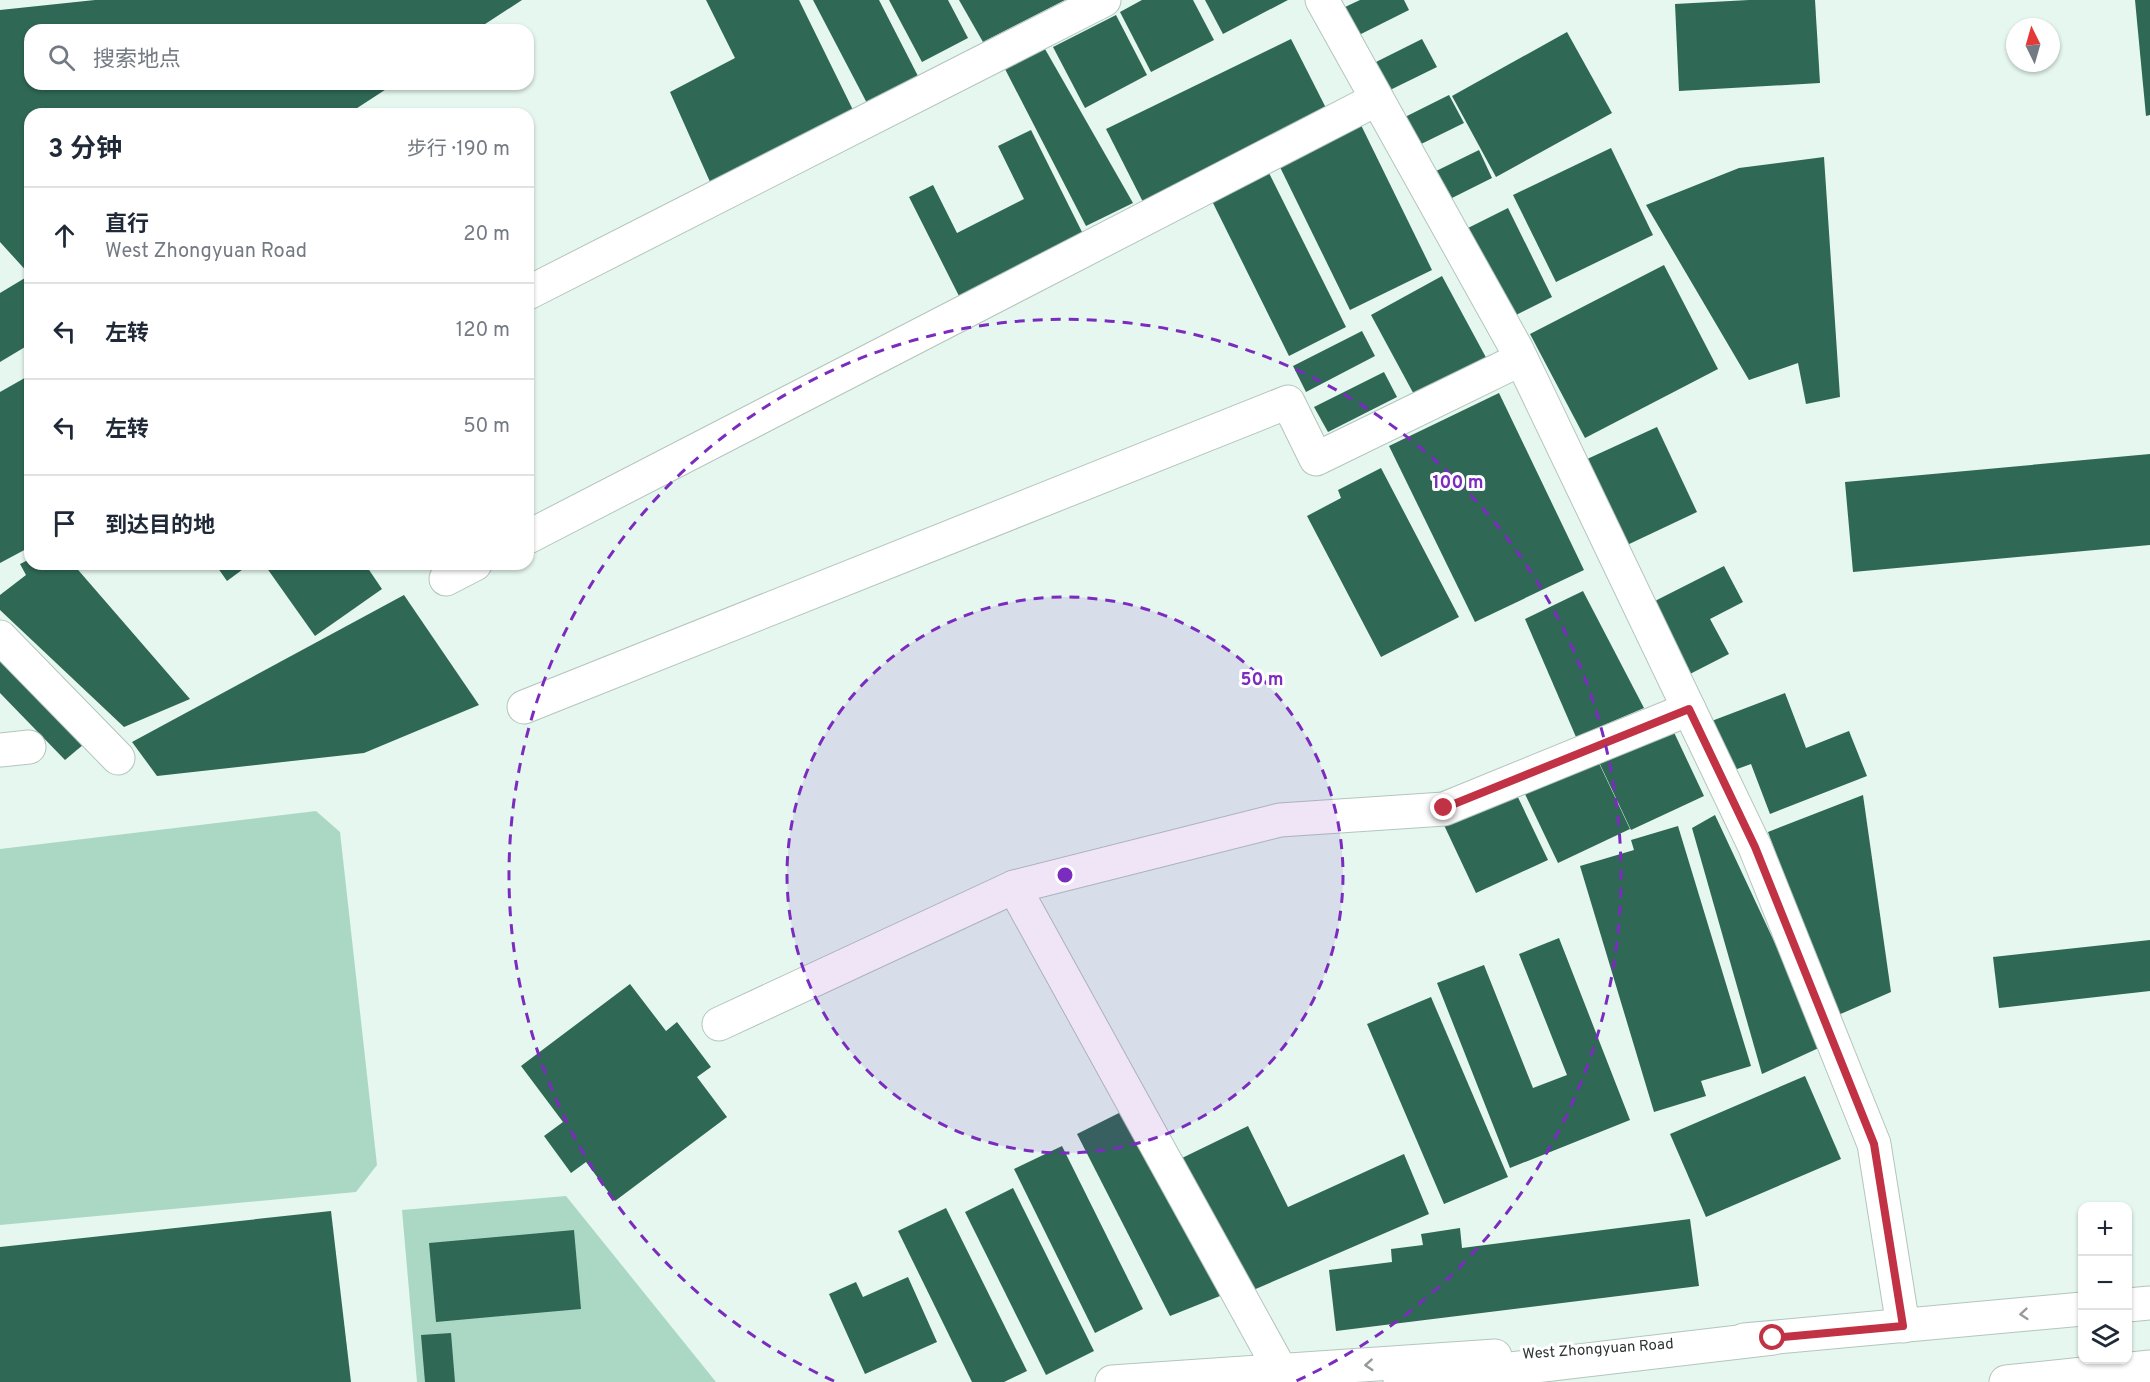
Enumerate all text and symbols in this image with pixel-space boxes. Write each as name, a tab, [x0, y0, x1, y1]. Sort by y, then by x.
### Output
north arrow	[2006, 18, 2060, 72]
search box	[24, 24, 534, 90]
icon: search	[45, 41, 78, 74]
text: 搜索地点	[93, 47, 181, 74]
text: 3 分钟	[48, 134, 122, 167]
text: 步行 · 190 m	[407, 137, 510, 163]
text: 直行	[105, 212, 149, 239]
icon: ahead	[48, 219, 81, 252]
text: 20 m	[463, 222, 510, 248]
text: West Zhongyuan Road	[105, 239, 307, 265]
icon: left	[48, 315, 81, 348]
text: 120 m	[456, 318, 510, 344]
text: 左转	[105, 321, 149, 348]
icon: left	[48, 411, 81, 444]
text: 50 m	[463, 414, 510, 440]
text: 左转	[105, 417, 149, 444]
text: 100 m	[1432, 472, 1484, 495]
icon: arrive	[48, 507, 81, 540]
text: 到达目的地	[105, 513, 215, 540]
text: 50 m	[1240, 669, 1284, 692]
route end	[1430, 794, 1456, 820]
centre of rings	[1055, 865, 1075, 885]
map controls	[2078, 1202, 2132, 1364]
button: +	[2078, 1202, 2132, 1256]
button: −	[2078, 1256, 2132, 1310]
one-way arrow	[2020, 1307, 2029, 1320]
button: layers	[2078, 1310, 2132, 1364]
route start	[1759, 1324, 1785, 1350]
street label: West Zhongyuan Road	[1522, 1335, 1674, 1365]
one-way arrow	[1365, 1358, 1374, 1371]

